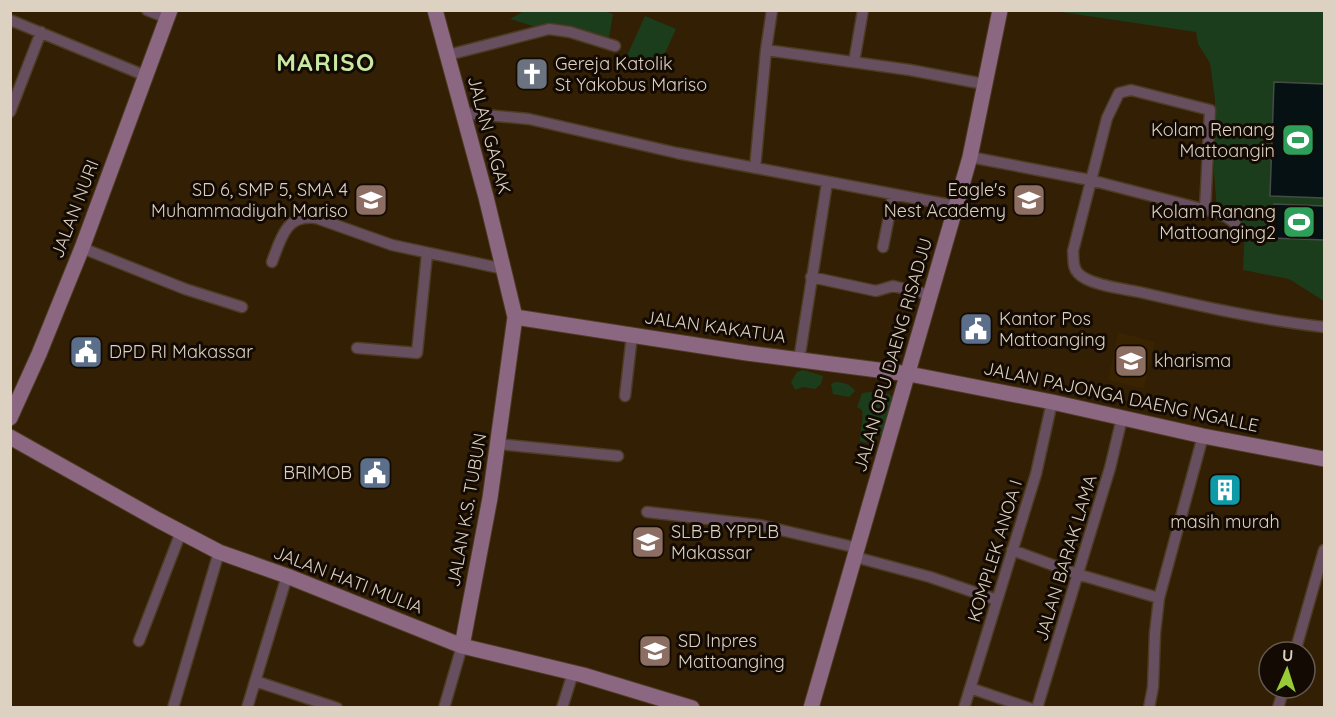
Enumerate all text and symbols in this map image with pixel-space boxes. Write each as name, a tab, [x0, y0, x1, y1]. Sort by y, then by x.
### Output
district label: MARISO	[276, 47, 376, 77]
place label: Gereja Katolik St Yakobus Mariso	[555, 52, 707, 96]
church icon: Gereja Katolik St Yakobus Mariso	[514, 56, 550, 92]
street label: JALAN GAGAK	[463, 73, 516, 196]
place label: Kolam Renang Mattoangin	[1151, 118, 1275, 162]
sports icon: Kolam Renang Mattoangin	[1280, 122, 1316, 158]
street label: JALAN NURI	[45, 156, 104, 261]
place label: SD 6, SMP 5, SMA 4 Muhammadiyah Mariso	[151, 178, 348, 222]
place label: Eagle's Nest Academy	[884, 178, 1006, 222]
school or university icon: SD 6, SMP 5, SMA 4 Muhammadiyah Mariso	[353, 182, 389, 218]
school or university icon: Eagle's Nest Academy	[1011, 182, 1047, 218]
place label: Kolam Ranang Mattoanging2	[1151, 200, 1276, 244]
sports icon: Kolam Ranang Mattoanging2	[1281, 204, 1317, 240]
street label: JALAN OPU DAENG RISADJU	[848, 235, 937, 475]
street label: JALAN KAKATUA	[643, 305, 788, 348]
place label: Kantor Pos Mattoanging	[999, 307, 1106, 351]
public building icon: Kantor Pos Mattoanging	[958, 311, 994, 347]
public building icon: DPD RI Makassar	[68, 334, 104, 370]
place label: DPD RI Makassar	[109, 340, 253, 363]
school or university icon: kharisma	[1113, 343, 1149, 379]
place label: kharisma	[1154, 349, 1231, 372]
street label: JALAN PAJONGA DAENG NGALLE	[981, 356, 1261, 437]
street label: JALAN K.S. TUBUN	[442, 431, 491, 589]
public building icon: BRIMOB	[357, 455, 393, 491]
place label: BRIMOB	[283, 461, 352, 484]
street label: JALAN BARAK LAMA	[1029, 472, 1102, 644]
building icon: masih murah	[1207, 472, 1243, 508]
street label: KOMPLEK ANOA I	[962, 477, 1027, 625]
place label: masih murah	[1170, 510, 1280, 533]
place label: SLB-B YPPLB Makassar	[671, 520, 779, 564]
school or university icon: SLB-B YPPLB Makassar	[630, 524, 666, 560]
street label: JALAN HATI MULIA	[270, 540, 427, 619]
place label: SD Inpres Mattoanging	[678, 629, 785, 673]
school or university icon: SD Inpres Mattoanging	[637, 633, 673, 669]
north arrow	[1257, 640, 1317, 700]
text: U	[1282, 645, 1294, 665]

